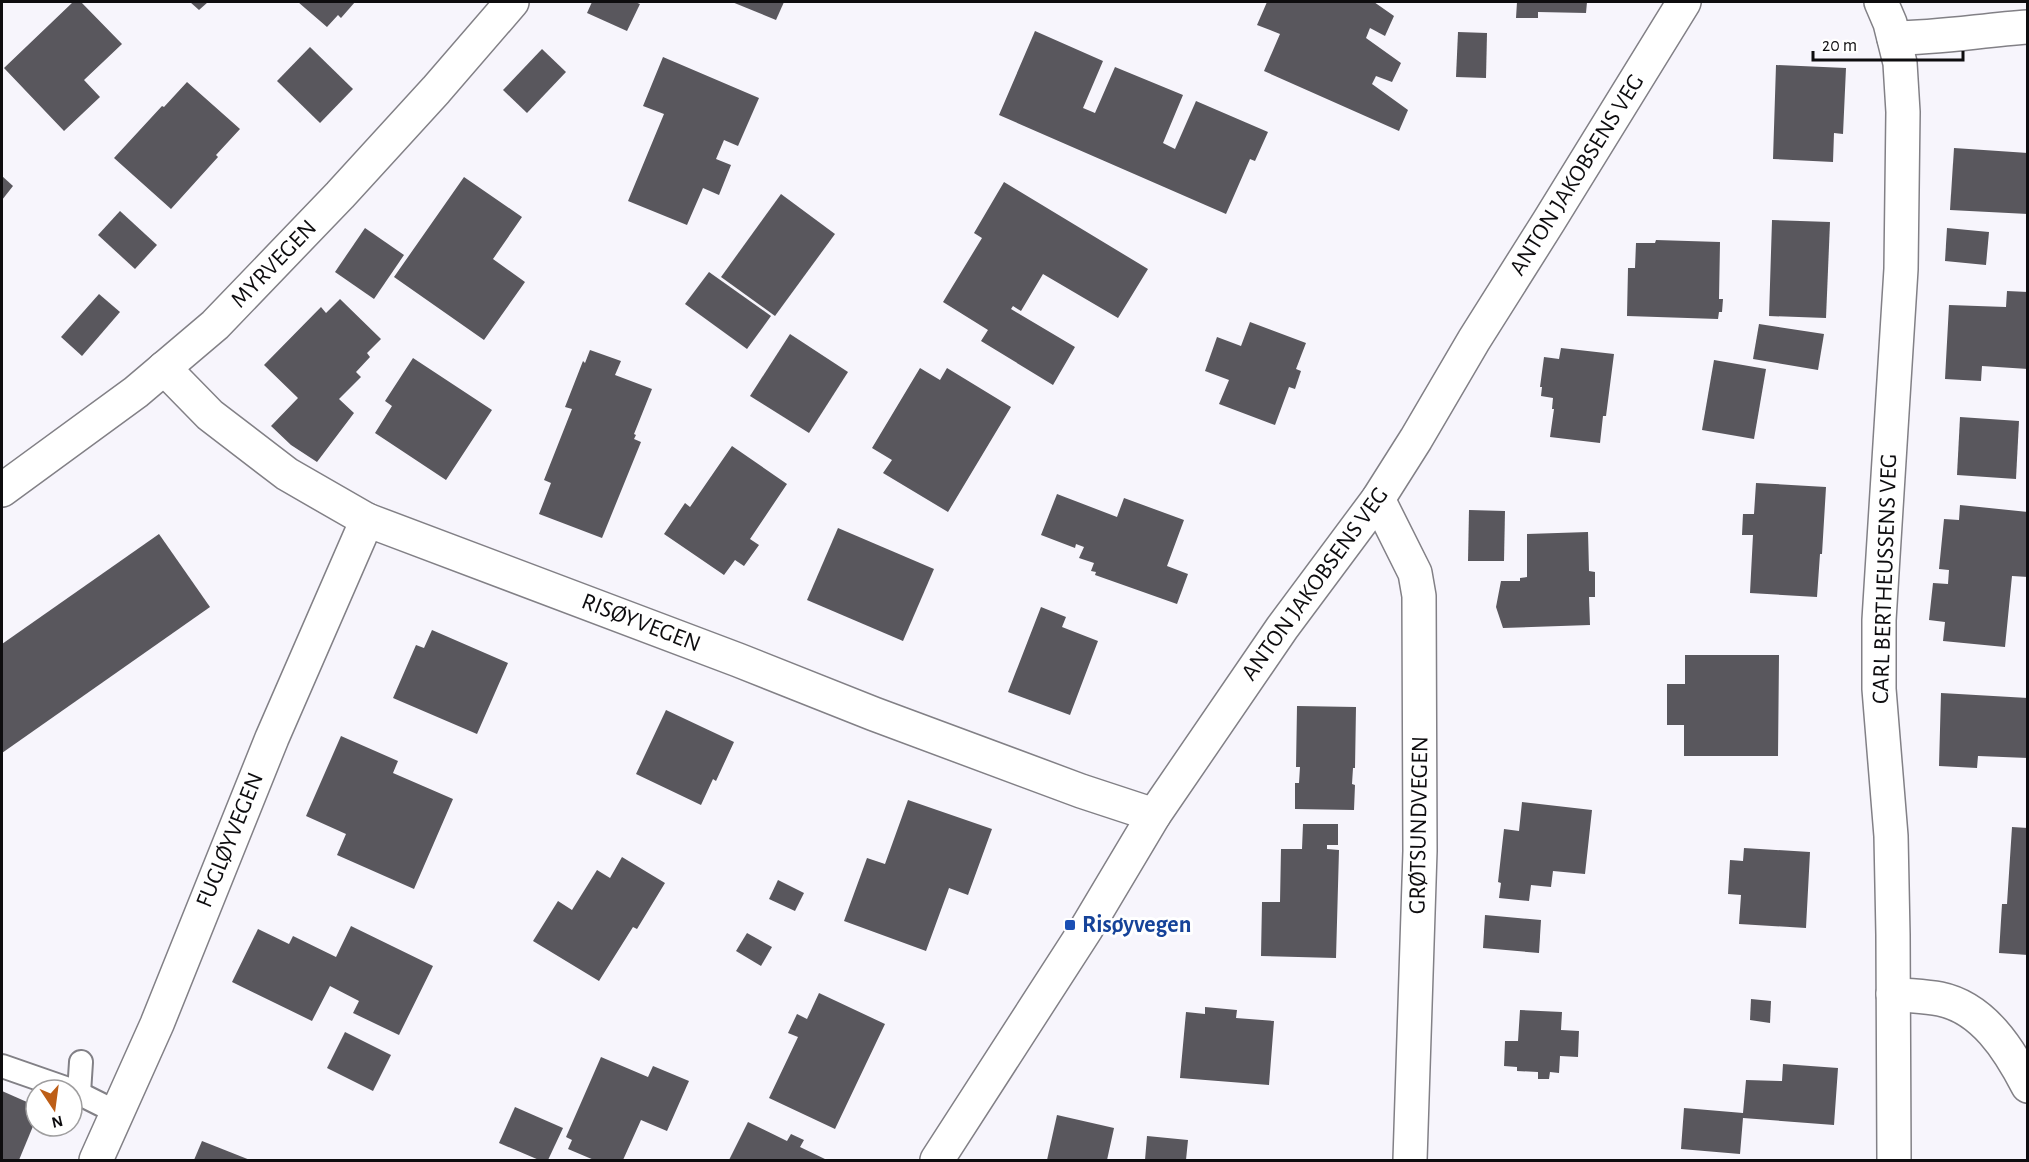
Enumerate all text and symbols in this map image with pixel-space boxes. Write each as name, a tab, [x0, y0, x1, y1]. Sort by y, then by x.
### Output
scale bar	[1813, 24, 1963, 62]
text: 20 m	[1822, 37, 1857, 55]
street label: ANTON JAKOBSENS VEG	[1505, 70, 1649, 280]
street label: MYRVEGEN	[227, 216, 321, 312]
street label: CARL BERTHEUSSENS VEG	[1869, 454, 1901, 704]
street label: ANTON JAKOBSENS VEG	[1237, 483, 1393, 685]
street label: RISØYVEGEN	[578, 589, 704, 657]
street label: GRØTSUNDVEGEN	[1405, 736, 1433, 914]
street label: FUGLØYVEGEN	[192, 769, 268, 911]
place label: Risøyvegen	[1082, 913, 1191, 937]
marker: Risøyvegen	[1063, 918, 1077, 932]
north arrow	[24, 1078, 84, 1138]
text: N	[50, 1113, 64, 1131]

